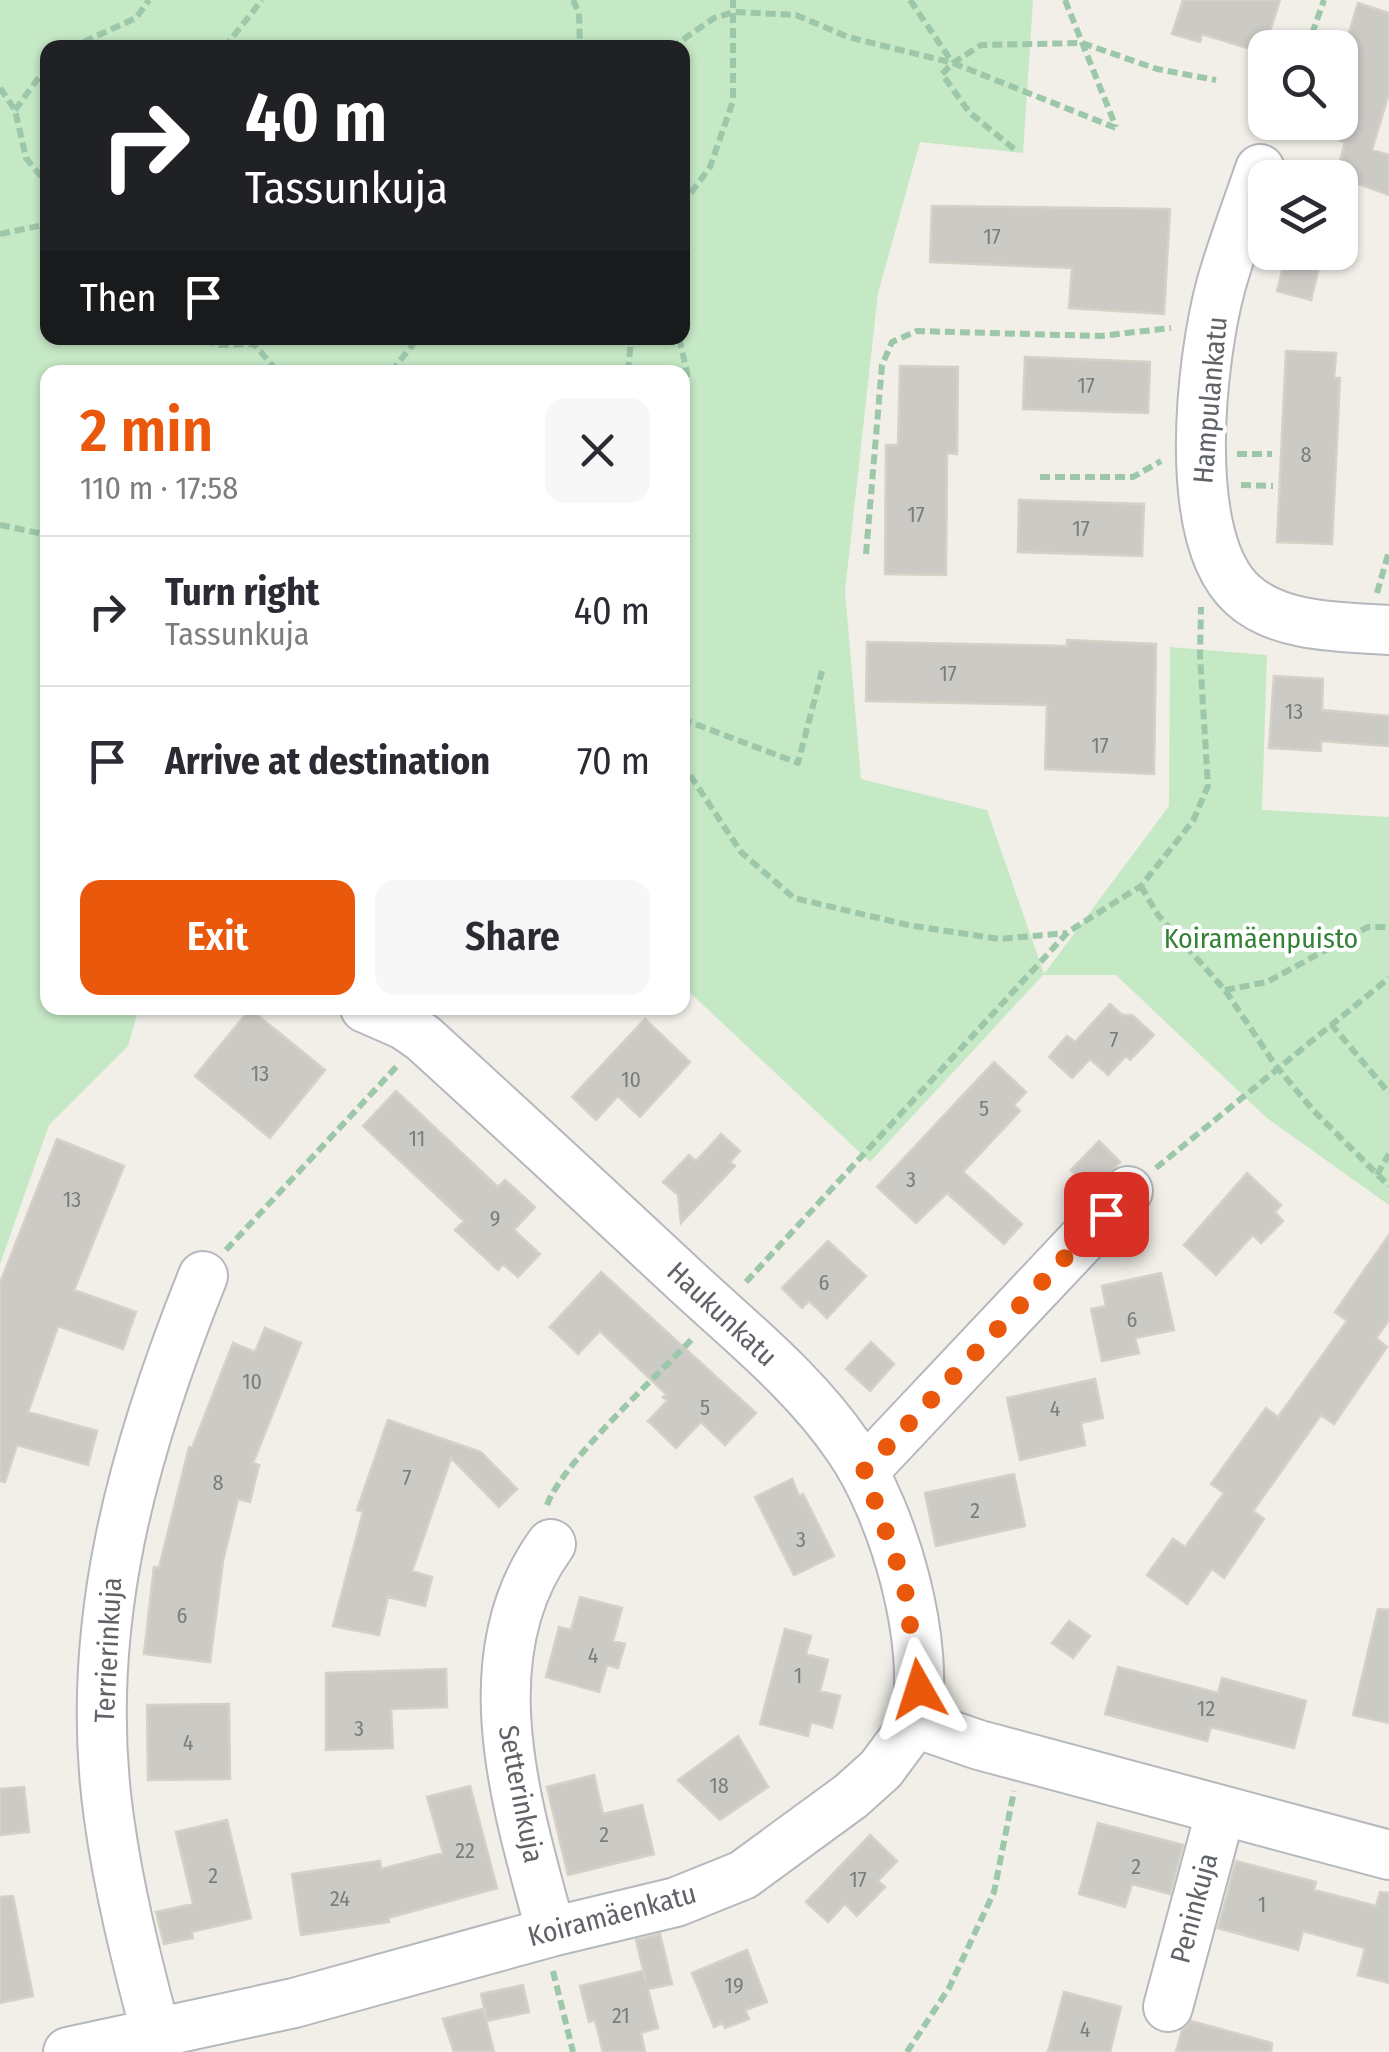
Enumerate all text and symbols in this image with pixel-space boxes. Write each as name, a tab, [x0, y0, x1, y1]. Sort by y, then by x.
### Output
map controls	[1248, 30, 1358, 270]
button: search	[1248, 30, 1358, 140]
text: 40 m	[245, 76, 387, 160]
icon: right	[80, 80, 210, 210]
button: layers	[1248, 160, 1358, 270]
text: Tassunkuja	[245, 161, 448, 215]
house number: 17	[983, 223, 1001, 250]
icon: arrive	[176, 270, 231, 325]
text: Then	[80, 275, 156, 321]
street label: Hampulankatu	[1186, 315, 1234, 485]
house number: 17	[1077, 372, 1095, 399]
text: 2 min	[80, 395, 213, 467]
button: close	[545, 398, 650, 503]
house number: 8	[1300, 441, 1312, 468]
text: 110 m · 17:58	[80, 469, 238, 507]
house number: 17	[907, 501, 925, 528]
house number: 17	[1072, 515, 1090, 542]
text: Turn right	[165, 569, 319, 615]
icon: right	[80, 584, 135, 639]
text: 40 m	[574, 588, 650, 634]
text: Tassunkuja	[165, 615, 309, 653]
house number: 17	[939, 660, 957, 687]
house number: 13	[1285, 698, 1303, 725]
house number: 17	[1091, 732, 1109, 759]
icon: arrive	[80, 734, 135, 789]
text: Arrive at destination	[165, 738, 490, 784]
text: 70 m	[577, 738, 650, 784]
button: Exit	[80, 880, 355, 995]
button: Share	[375, 880, 650, 995]
park label: Koiramäenpuisto	[1164, 922, 1358, 955]
house number: 7	[1110, 1026, 1119, 1053]
house number: 13	[251, 1060, 269, 1087]
house number: 10	[621, 1066, 641, 1093]
house number: 5	[979, 1095, 989, 1122]
house number: 11	[409, 1125, 425, 1152]
house number: 3	[906, 1166, 916, 1193]
pin	[1064, 1172, 1149, 1257]
house number: 13	[63, 1186, 81, 1213]
icon: arrive	[1079, 1187, 1134, 1242]
house number: 9	[490, 1205, 500, 1232]
street label: Haukunkatu	[660, 1255, 784, 1373]
house number: 6	[819, 1269, 830, 1296]
house number: 6	[1127, 1306, 1138, 1333]
house number: 10	[242, 1368, 262, 1395]
house number: 5	[700, 1394, 710, 1421]
house number: 4	[1050, 1395, 1061, 1422]
house number: 7	[403, 1464, 412, 1491]
house number: 8	[212, 1469, 224, 1496]
house number: 2	[970, 1497, 980, 1524]
house number: 3	[796, 1526, 806, 1553]
street label: Terrierinkuja	[88, 1576, 128, 1724]
house number: 6	[177, 1602, 188, 1629]
position arrow	[867, 1637, 971, 1741]
house number: 4	[588, 1642, 599, 1669]
house number: 1	[794, 1662, 802, 1689]
house number: 12	[1197, 1695, 1215, 1722]
house number: 3	[354, 1715, 364, 1742]
street label: Setterinkuja	[492, 1722, 550, 1866]
house number: 4	[183, 1729, 194, 1756]
house number: 18	[709, 1772, 729, 1799]
house number: 2	[599, 1821, 609, 1848]
house number: 22	[455, 1837, 475, 1864]
street label: Peninkuja	[1164, 1849, 1224, 1967]
house number: 2	[1131, 1853, 1141, 1880]
house number: 2	[208, 1862, 218, 1889]
house number: 17	[849, 1866, 867, 1893]
street label: Koiramäenkatu	[524, 1877, 700, 1953]
house number: 24	[330, 1885, 350, 1912]
house number: 1	[1258, 1891, 1266, 1918]
house number: 19	[724, 1972, 744, 1999]
house number: 21	[612, 2002, 630, 2029]
house number: 4	[1080, 2016, 1091, 2043]

